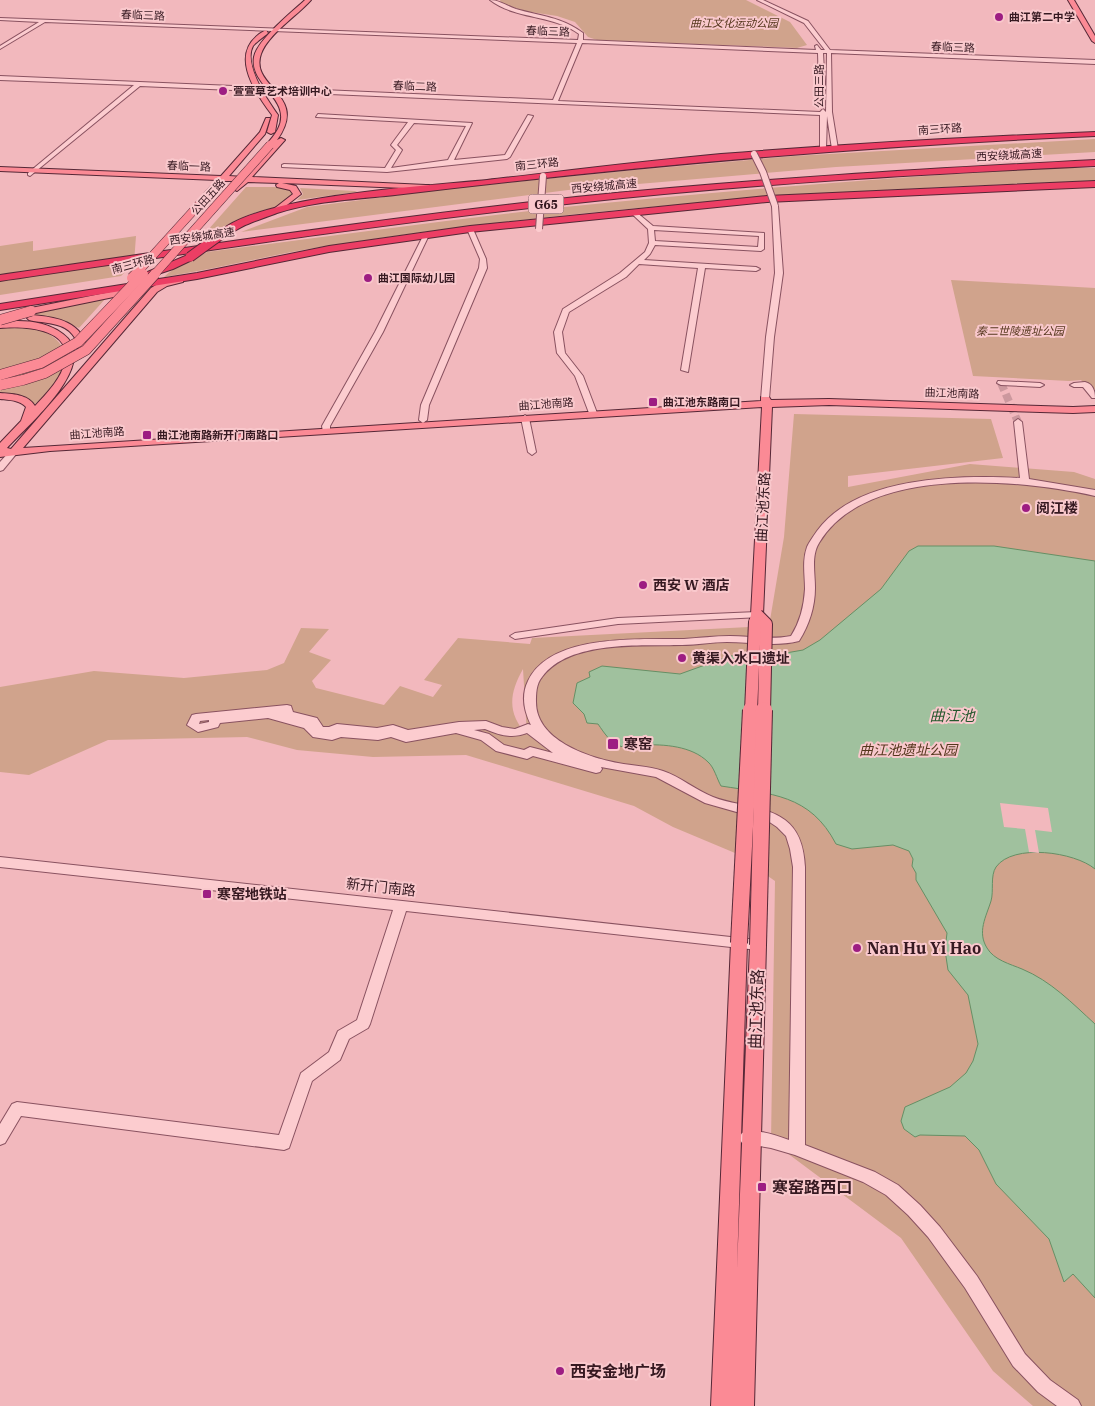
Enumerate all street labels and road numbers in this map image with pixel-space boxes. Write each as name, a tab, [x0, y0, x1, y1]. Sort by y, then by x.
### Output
street label: 春临三路	[121, 7, 165, 23]
street label: 春临三路	[526, 23, 570, 39]
street label: 春临三路	[931, 39, 975, 55]
street label: 公田三路	[812, 64, 826, 108]
street label: 春临二路	[393, 78, 437, 94]
street label: 南三环路	[918, 120, 962, 138]
street label: 西安绕城高速	[976, 146, 1042, 164]
street label: 南三环路	[514, 155, 560, 173]
street label: 春临一路	[167, 158, 211, 174]
street label: 公田五路	[188, 176, 228, 218]
street label: 西安绕城高速	[571, 176, 637, 196]
road number: G65	[528, 194, 564, 213]
street label: 西安绕城高速	[168, 224, 236, 248]
street label: 南三环路	[110, 252, 156, 276]
street label: 曲江池南路	[924, 385, 980, 401]
street label: 曲江池南路	[518, 395, 574, 413]
street label: 曲江池南路	[69, 424, 125, 442]
street label: 曲江池东路	[752, 472, 774, 542]
street label: 新开门南路	[345, 874, 417, 900]
street label: 曲江池东路	[745, 969, 767, 1049]

